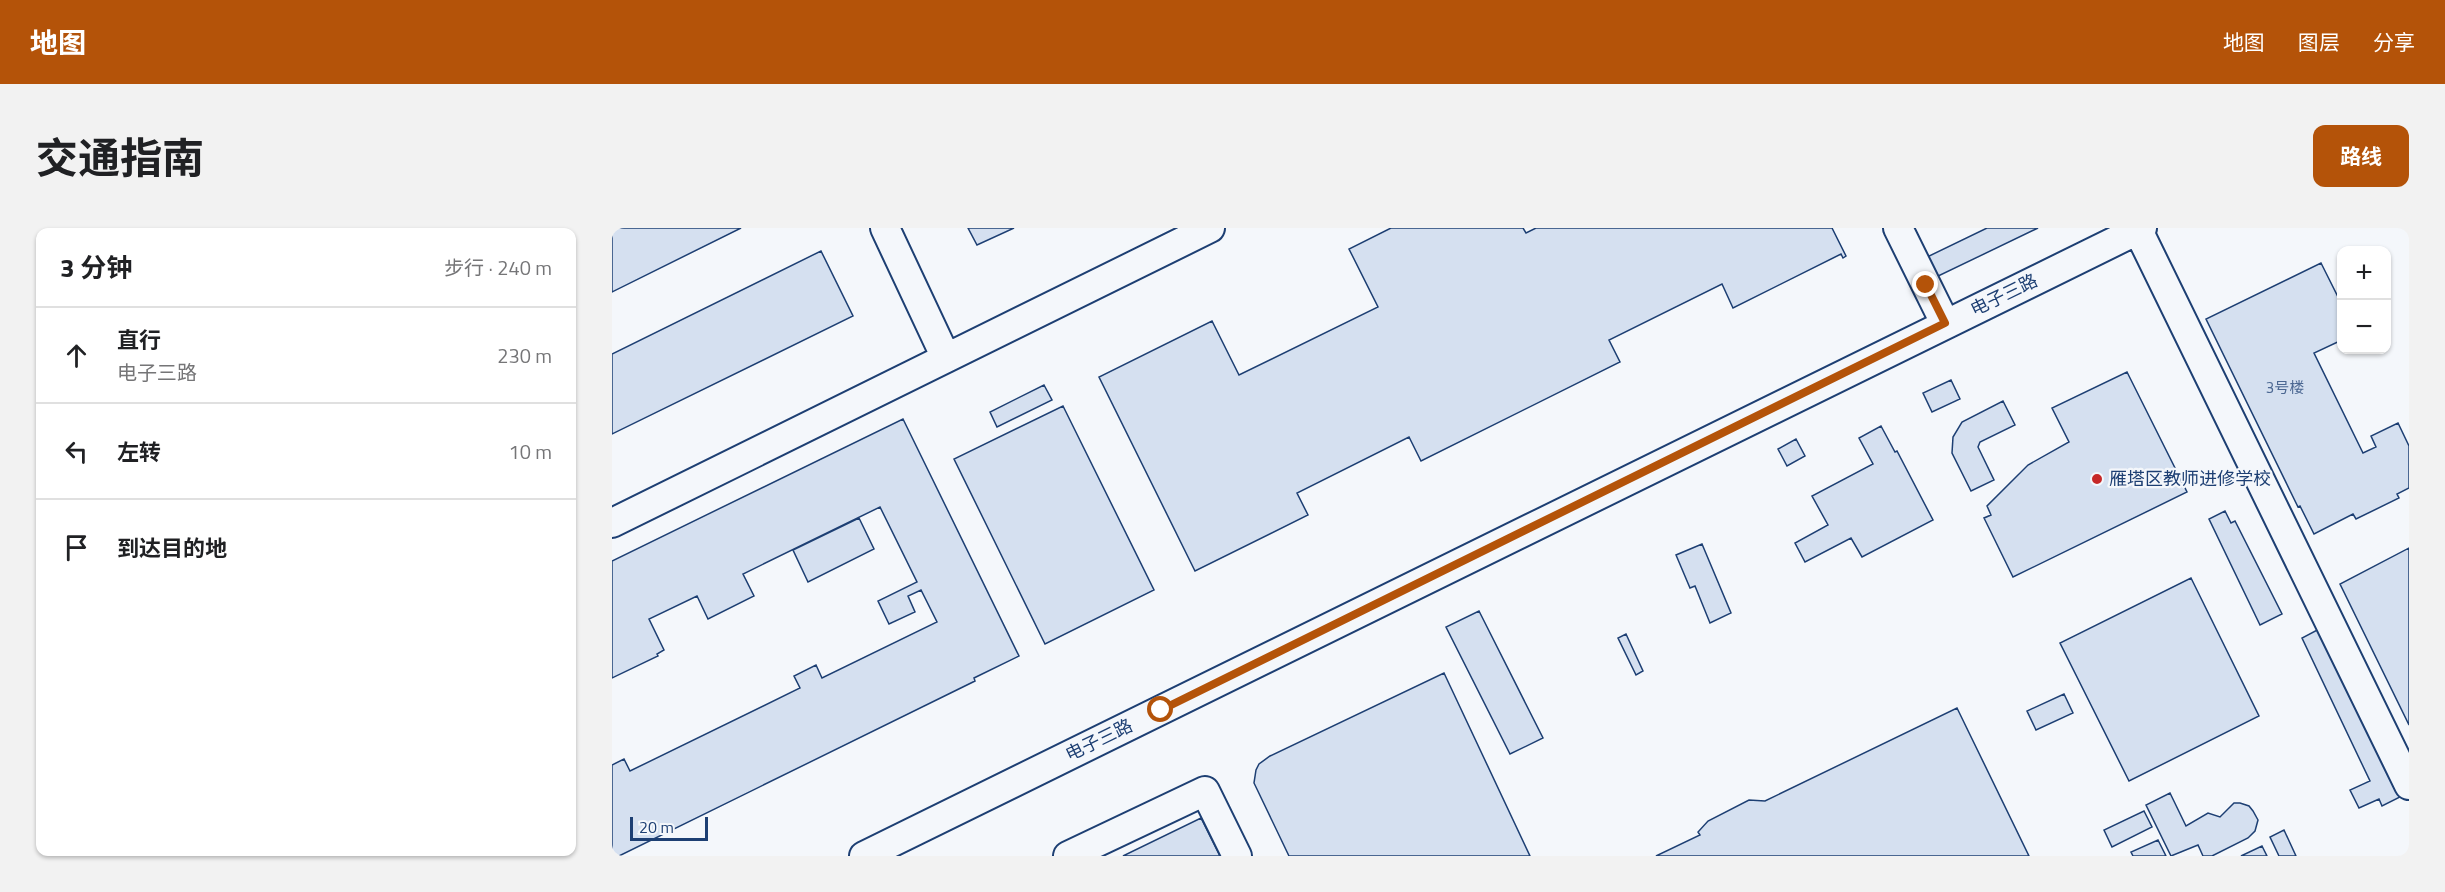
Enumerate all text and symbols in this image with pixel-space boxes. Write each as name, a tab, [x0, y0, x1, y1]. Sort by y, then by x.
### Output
text: 地图	[30, 21, 86, 64]
text: 地图	[2223, 26, 2265, 58]
text: 图层	[2298, 26, 2340, 58]
text: 分享	[2373, 26, 2415, 58]
text: 交通指南	[36, 125, 204, 189]
button: 路线	[2313, 125, 2409, 187]
map controls	[2337, 246, 2391, 354]
button: +	[2337, 246, 2391, 300]
text: 3 分钟	[60, 248, 132, 287]
text: 步行 · 240 m	[444, 252, 552, 283]
street label: 电子三路	[1966, 267, 2042, 322]
route end	[1912, 271, 1938, 297]
button: −	[2337, 300, 2391, 354]
text: 直行	[117, 323, 161, 357]
icon: ahead	[60, 339, 93, 372]
text: 230 m	[497, 340, 552, 371]
text: 电子三路	[117, 357, 197, 388]
house number: 3号楼	[2266, 376, 2304, 399]
icon: left	[60, 435, 93, 468]
text: 左转	[117, 435, 161, 469]
text: 10 m	[508, 436, 552, 467]
place label: 雁塔区教师进修学校	[2109, 465, 2271, 492]
marker: 雁塔区教师进修学校	[2090, 472, 2104, 486]
icon: arrive	[60, 531, 93, 564]
text: 到达目的地	[117, 531, 227, 565]
route start	[1147, 696, 1173, 722]
street label: 电子三路	[1061, 712, 1137, 767]
scale bar	[630, 814, 708, 842]
text: 20 m	[639, 815, 674, 839]

